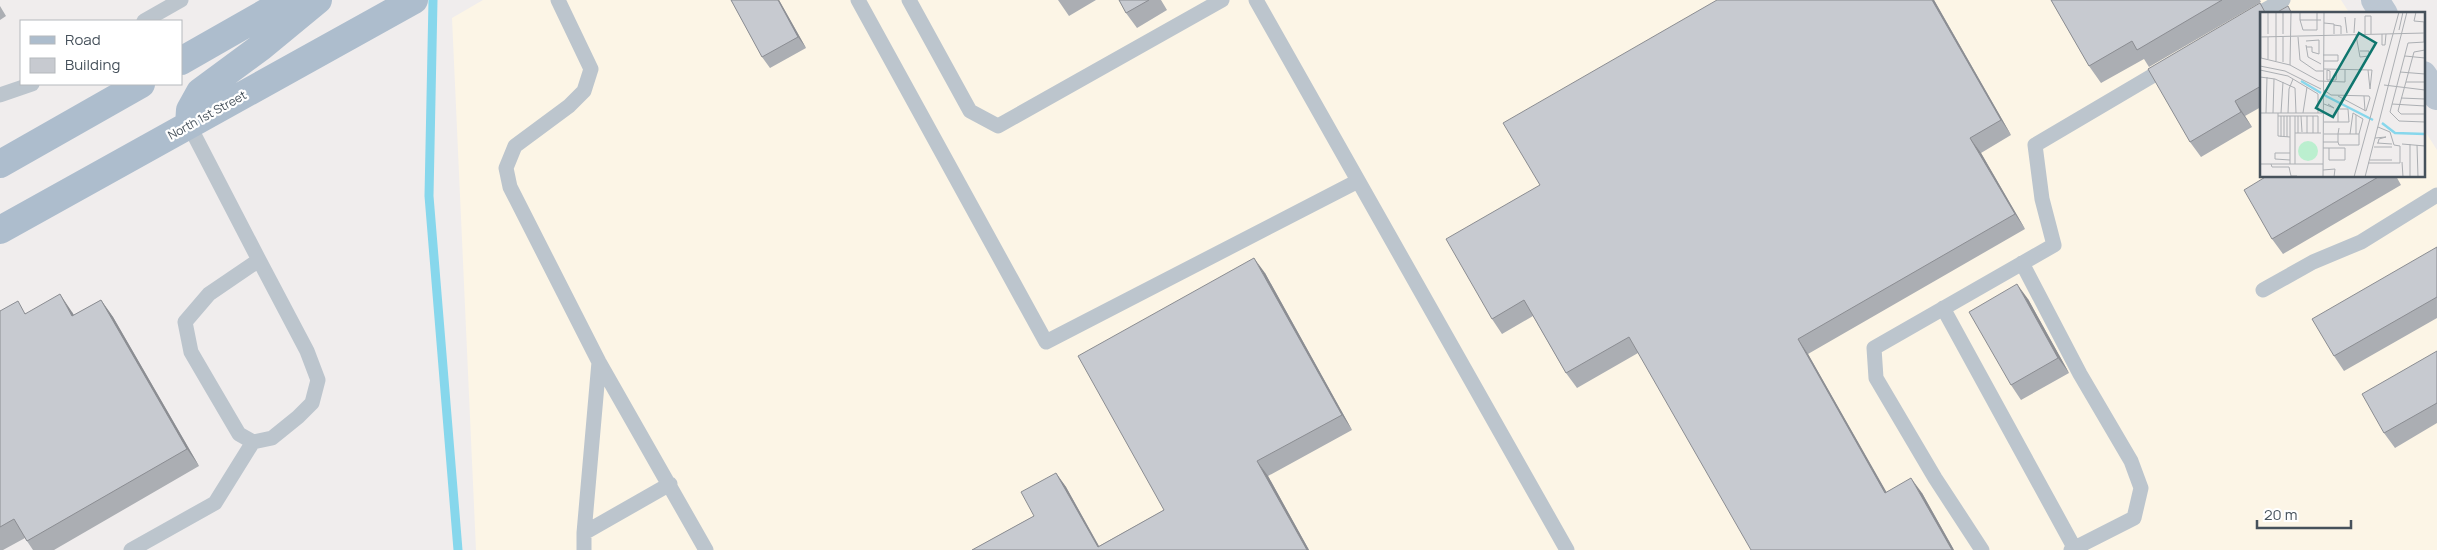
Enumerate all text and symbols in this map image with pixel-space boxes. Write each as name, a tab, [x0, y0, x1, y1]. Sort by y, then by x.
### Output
inset map	[2260, 12, 2424, 178]
legend	[20, 20, 182, 85]
text: Road	[65, 29, 101, 50]
text: Building	[65, 54, 120, 75]
street label: North 1st Street	[165, 86, 250, 144]
scale bar	[2257, 498, 2351, 530]
text: 20 m	[2264, 504, 2297, 525]

